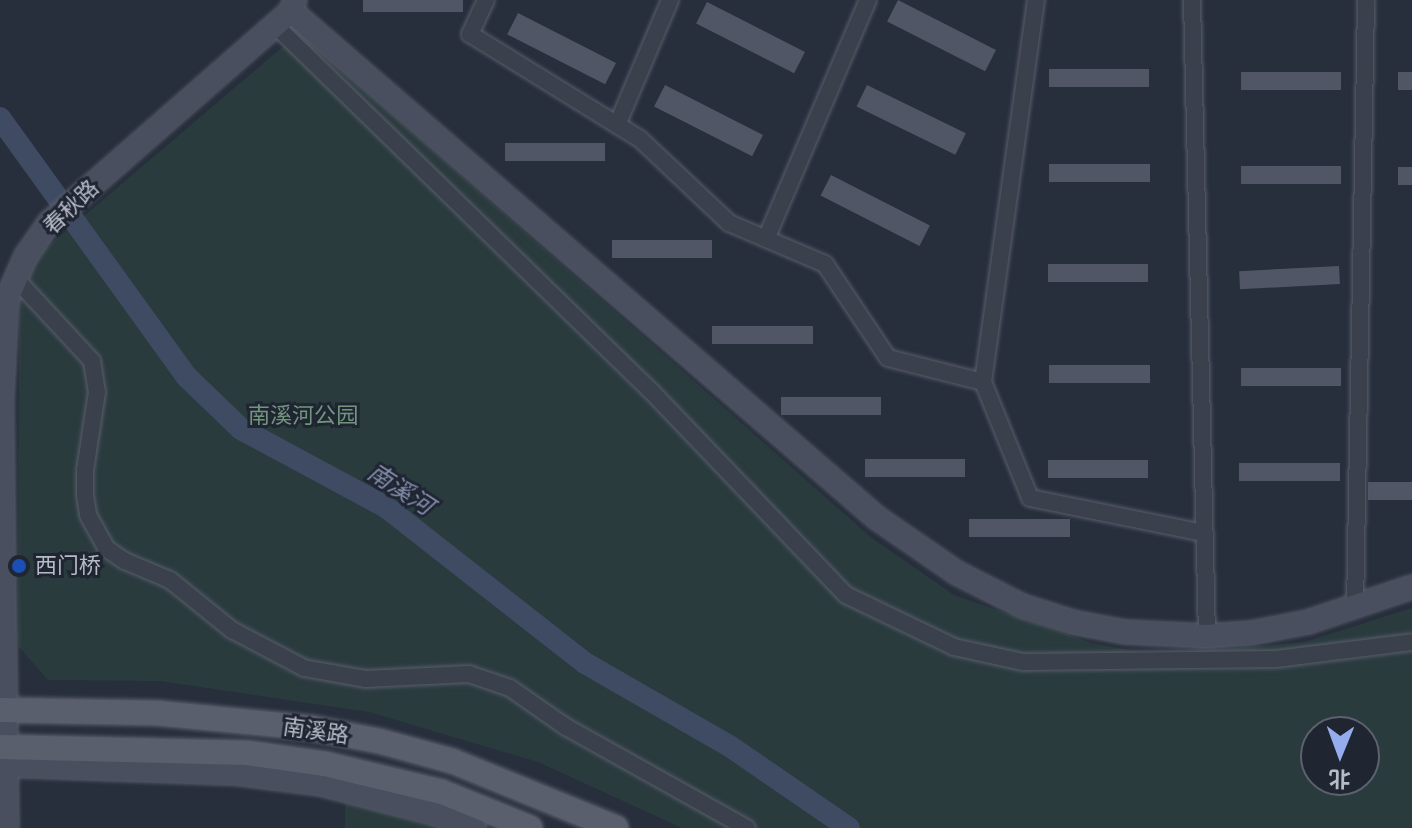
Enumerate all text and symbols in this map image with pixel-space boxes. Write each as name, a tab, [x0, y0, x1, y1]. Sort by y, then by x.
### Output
street label: 春秋路	[38, 175, 104, 239]
park label: 南溪河公园	[248, 403, 358, 429]
water label: 南溪河	[362, 458, 438, 522]
place label: 西门桥	[35, 553, 101, 579]
marker: 西门桥	[10, 557, 28, 575]
street label: 南溪路	[281, 713, 351, 749]
north arrow	[1300, 716, 1380, 796]
text: 北	[1328, 765, 1351, 792]

